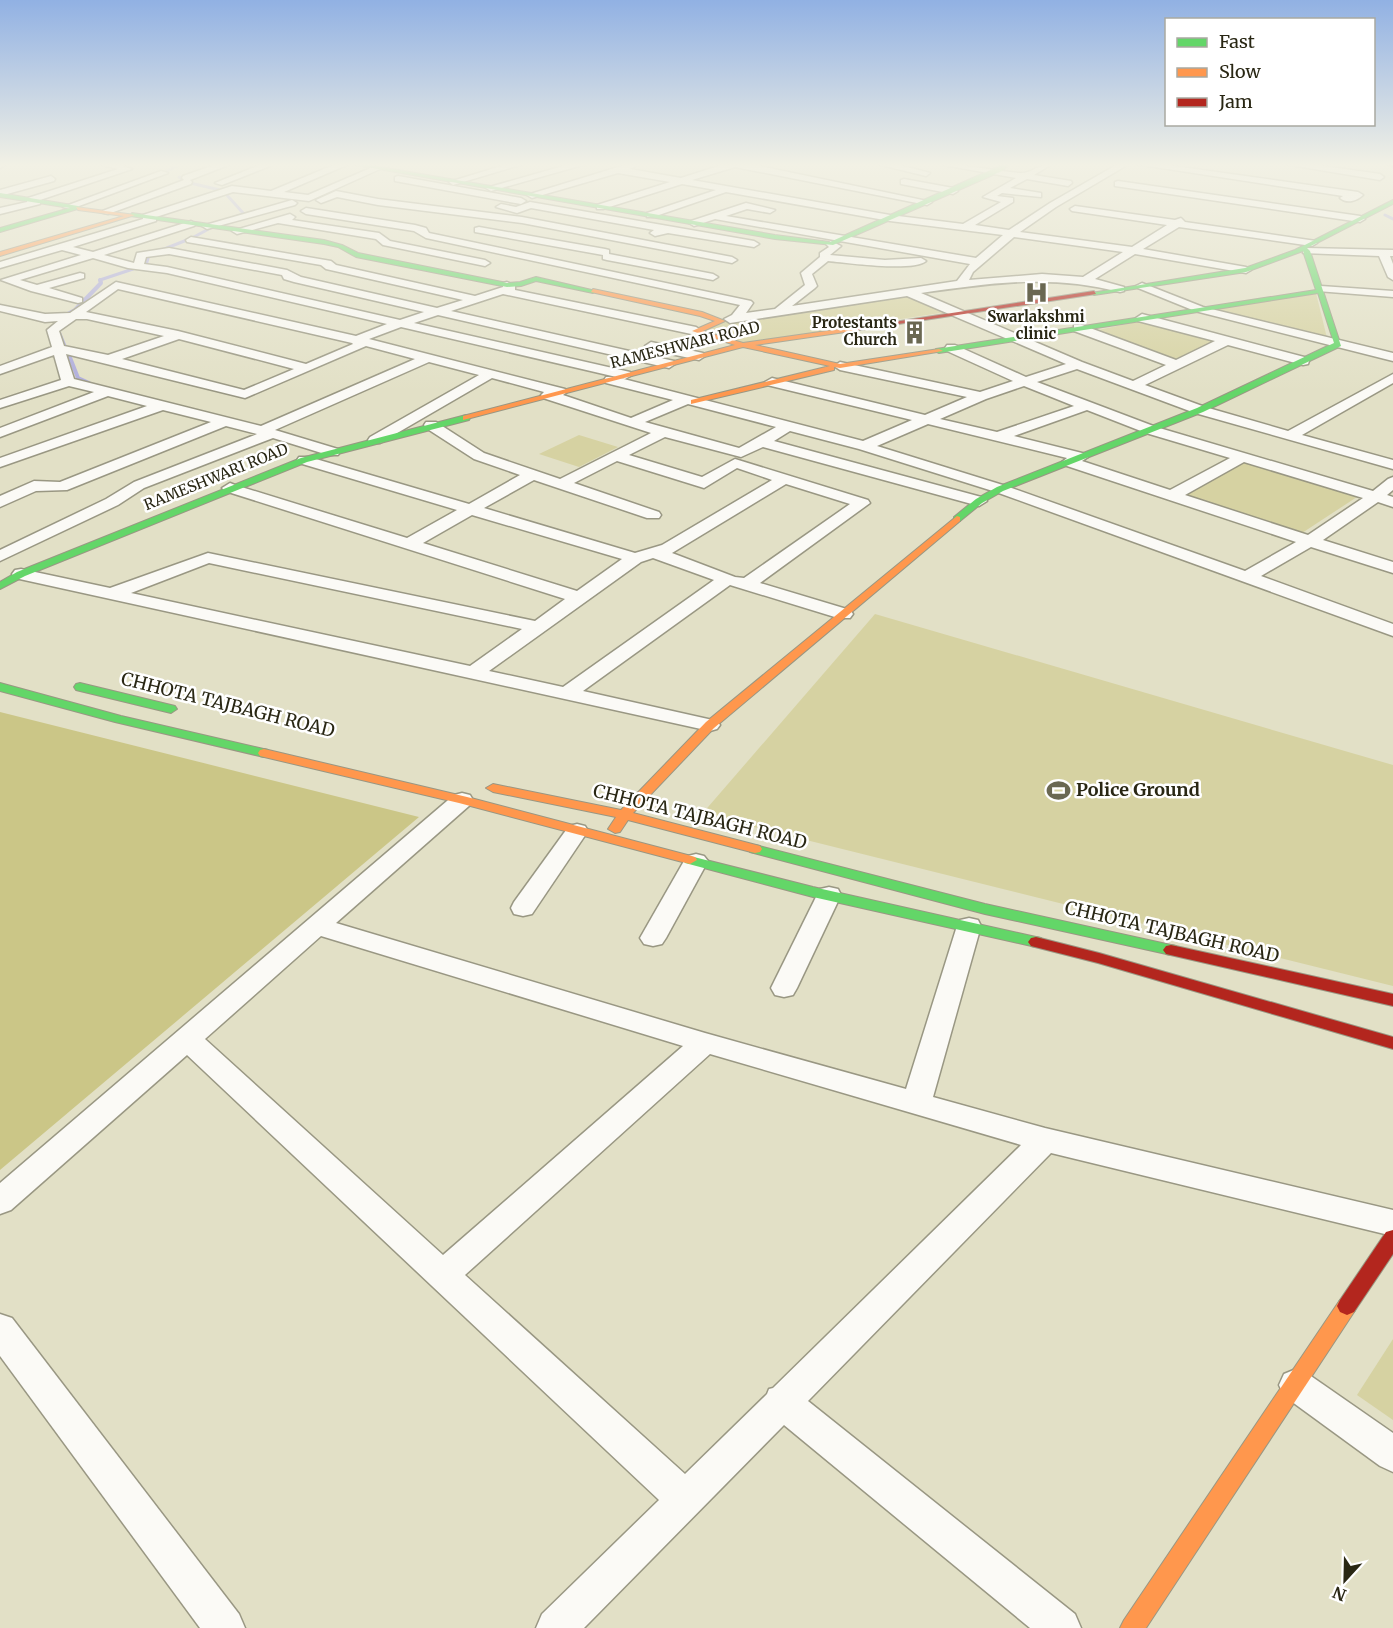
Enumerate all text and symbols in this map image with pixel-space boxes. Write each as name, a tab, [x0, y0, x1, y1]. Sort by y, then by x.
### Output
legend	[1165, 18, 1375, 126]
text: Fast	[1219, 30, 1255, 53]
text: Slow	[1219, 60, 1262, 83]
text: Jam	[1218, 90, 1253, 113]
hospital icon: Swarlakshmi clinic	[1023, 280, 1049, 306]
place label: Swarlakshmi clinic	[987, 307, 1085, 343]
place label: Protestants Church	[812, 313, 897, 349]
street label: RAMESHWARI ROAD	[608, 317, 762, 372]
building icon: Protestants Church	[902, 319, 928, 345]
street label: RAMESHWARI ROAD	[141, 439, 291, 514]
street label: CHHOTA TAJBAGH ROAD	[119, 667, 337, 742]
sports icon: Police Ground	[1045, 777, 1071, 803]
place label: Police Ground	[1076, 778, 1200, 801]
street label: CHHOTA TAJBAGH ROAD	[591, 779, 809, 854]
street label: CHHOTA TAJBAGH ROAD	[1063, 896, 1282, 967]
north arrow	[1315, 1550, 1375, 1610]
text: N	[1329, 1582, 1349, 1606]

